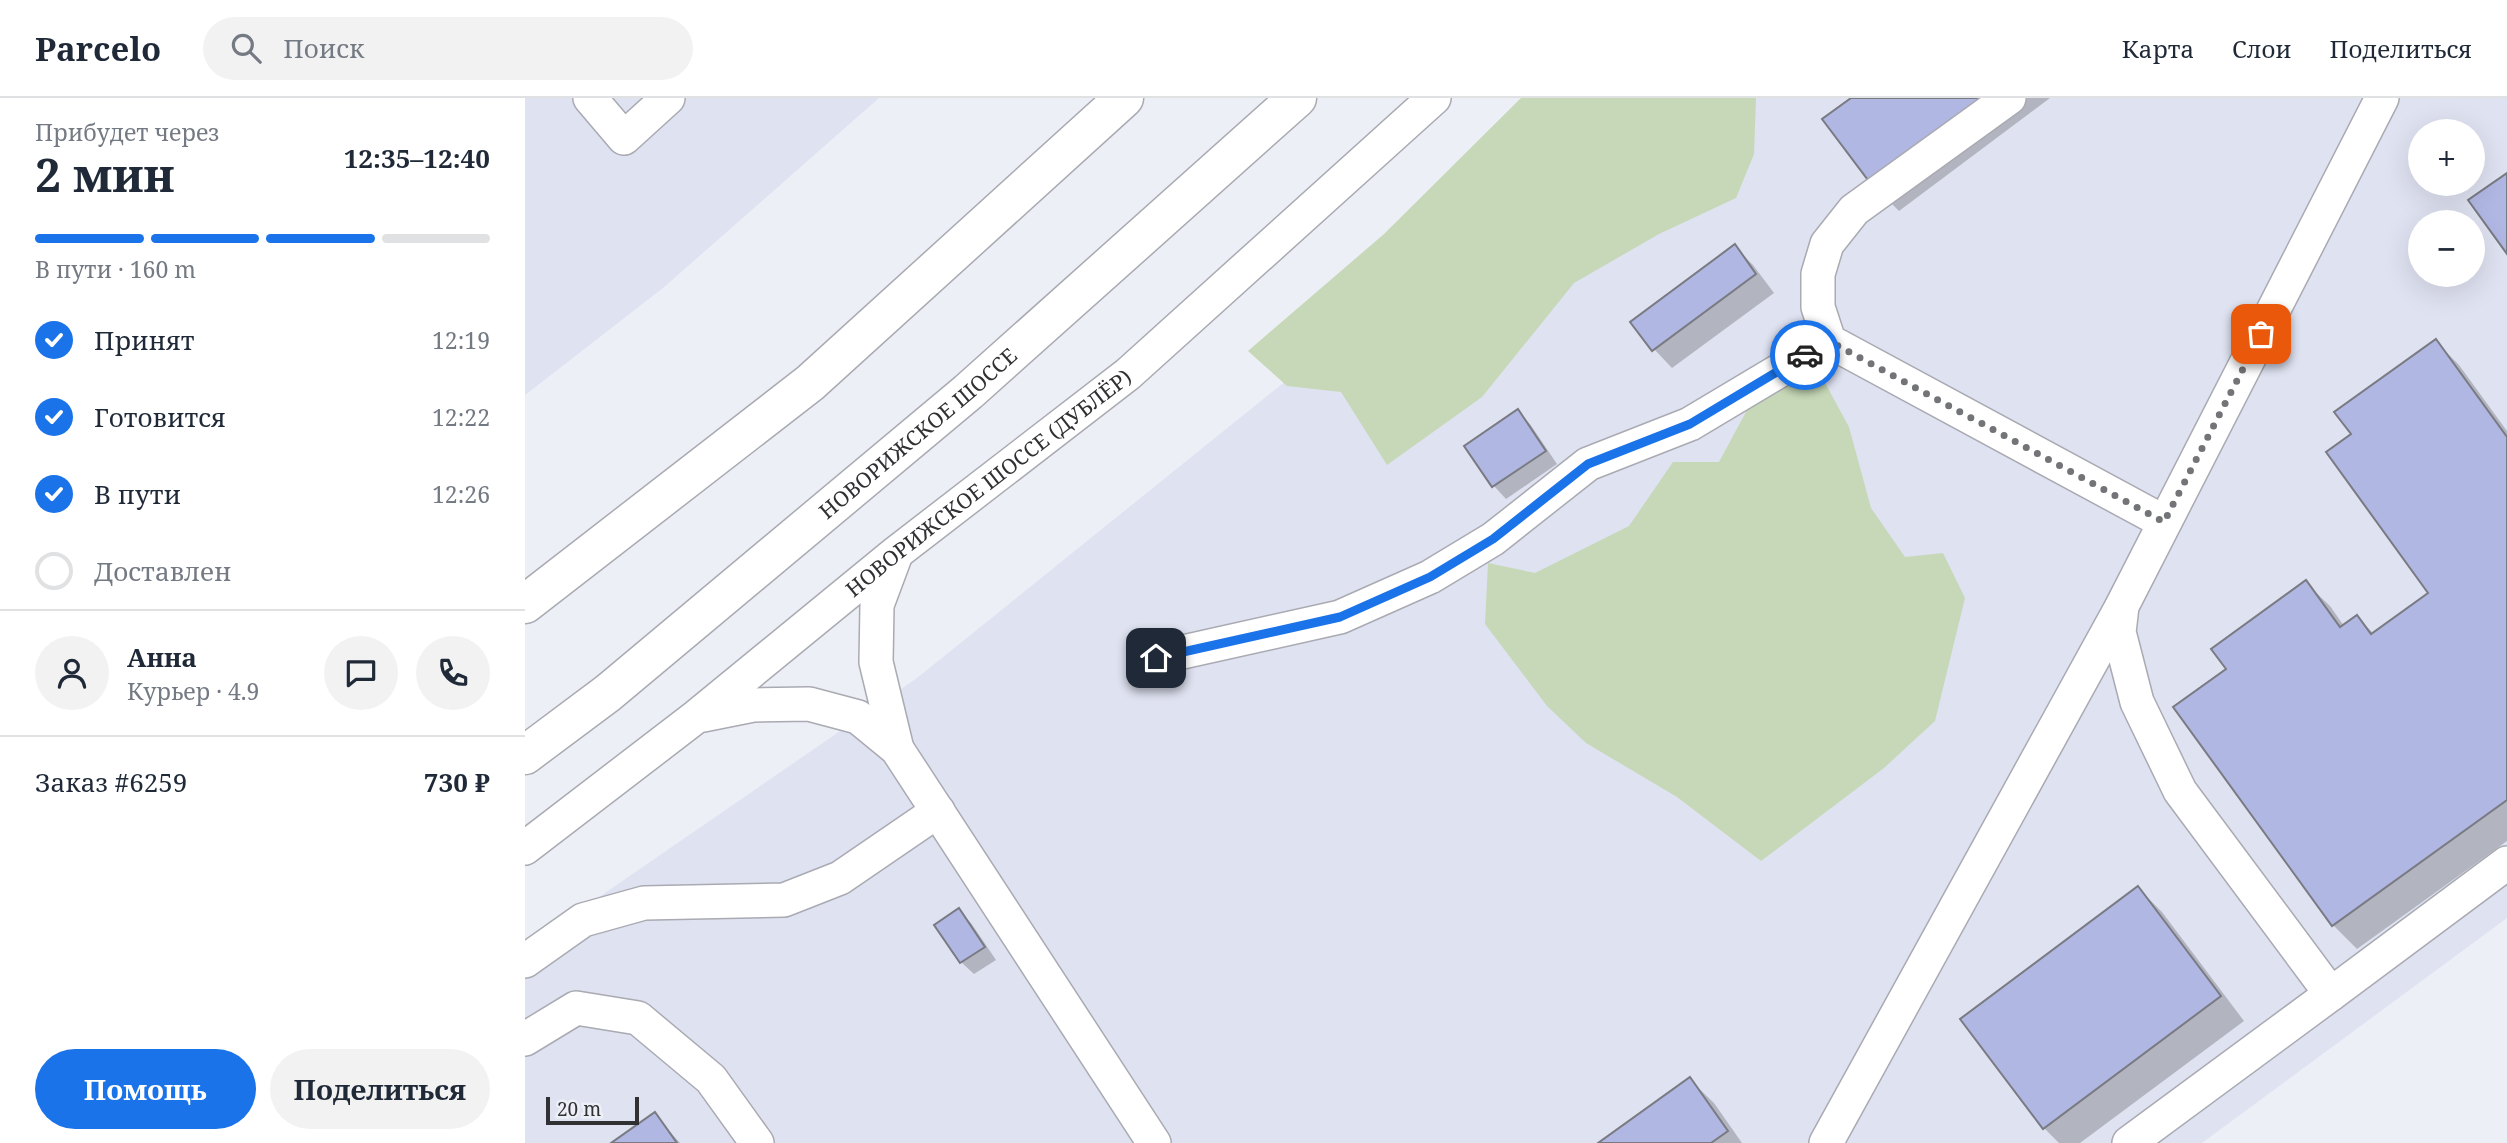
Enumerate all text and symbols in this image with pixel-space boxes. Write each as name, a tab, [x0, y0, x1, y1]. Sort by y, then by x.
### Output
search box	[203, 17, 693, 80]
text: Parcelo	[35, 26, 161, 71]
icon: search	[227, 29, 265, 67]
text: Поиск	[283, 30, 365, 66]
text: Карта	[2122, 32, 2194, 65]
text: Слои	[2232, 32, 2292, 65]
text: Поделиться	[2330, 32, 2472, 65]
text: Прибудет через	[35, 116, 219, 148]
map controls	[2408, 119, 2485, 287]
button: +	[2408, 119, 2485, 196]
text: 12:35–12:40	[344, 140, 490, 176]
text: 2 мин	[35, 143, 174, 205]
button: −	[2408, 210, 2485, 287]
text: В пути · 160 m	[35, 253, 196, 285]
pin	[2231, 304, 2291, 364]
icon: bag	[2242, 315, 2280, 353]
courier	[1770, 320, 1840, 390]
icon: check	[35, 321, 73, 359]
text: Принят	[94, 322, 195, 358]
text: 12:19	[432, 324, 490, 356]
icon: car	[1786, 336, 1824, 374]
street label: НОВОРИЖСКОЕ ШОССЕ	[813, 341, 1023, 525]
street label: НОВОРИЖСКОЕ ШОССЕ (ДУБЛЁР)	[840, 363, 1137, 603]
icon: check	[35, 398, 73, 436]
text: Готовится	[94, 399, 226, 435]
text: 12:22	[432, 401, 490, 433]
icon: check	[35, 475, 73, 513]
text: В пути	[94, 476, 181, 512]
text: 12:26	[432, 478, 490, 510]
text: Доставлен	[94, 553, 231, 589]
pin	[1126, 628, 1186, 688]
button: person	[35, 636, 109, 710]
button: chat	[324, 636, 398, 710]
button: phone	[416, 636, 490, 710]
text: Анна	[127, 639, 197, 675]
icon: home	[1137, 639, 1175, 677]
text: Курьер · 4.9	[127, 675, 259, 707]
text: Заказ #6259	[35, 764, 187, 800]
text: 730 ₽	[424, 764, 490, 800]
button: Помощь	[35, 1049, 256, 1129]
button: Поделиться	[270, 1049, 490, 1129]
scale bar	[546, 1094, 639, 1126]
text: 20 m	[557, 1096, 601, 1122]

